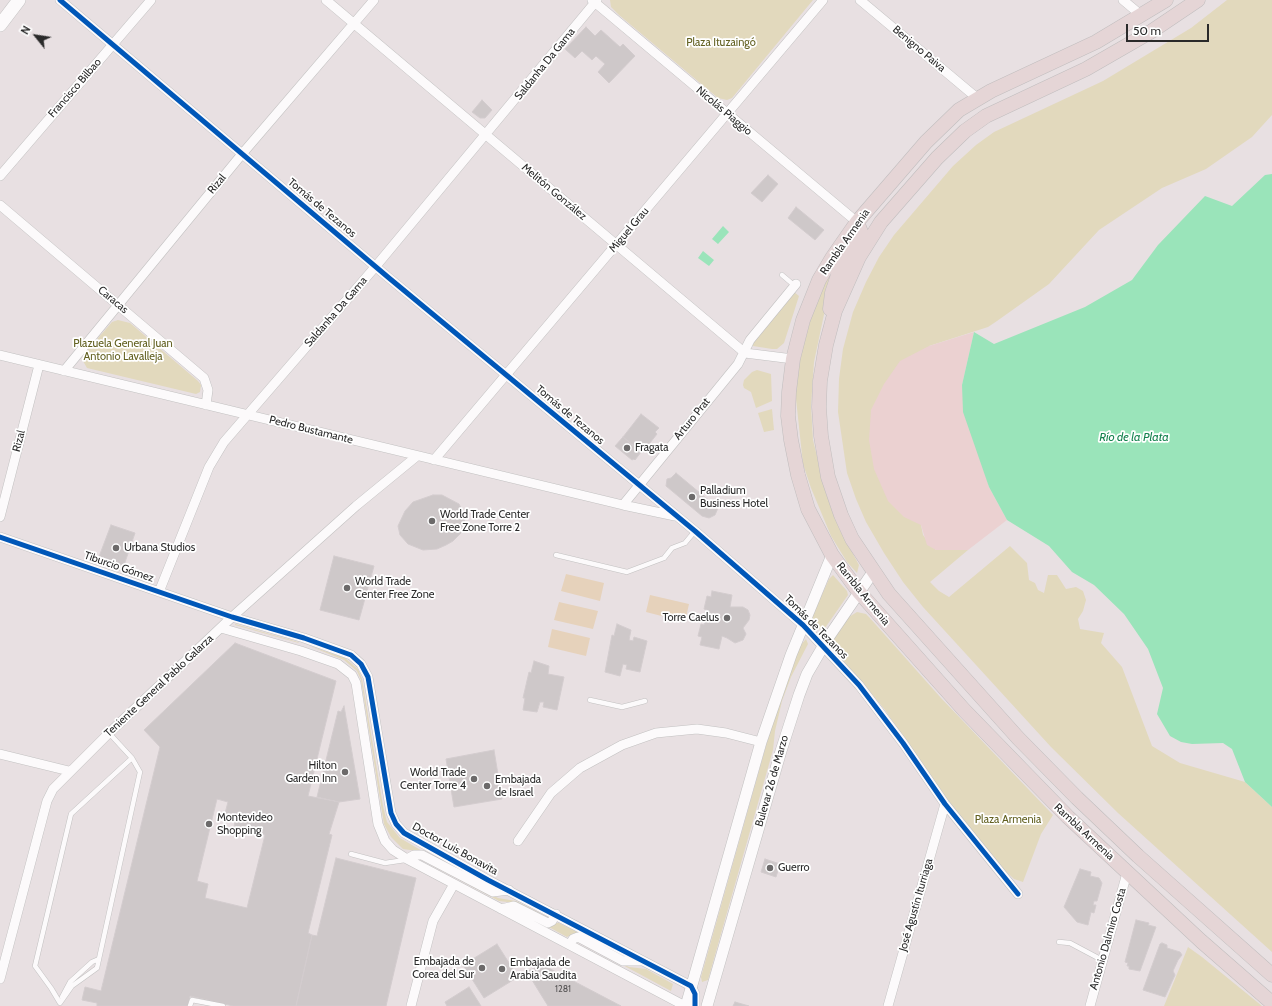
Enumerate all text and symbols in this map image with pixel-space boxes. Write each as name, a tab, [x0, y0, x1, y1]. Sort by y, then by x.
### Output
north arrow	[16, 16, 56, 56]
scale bar	[1128, 16, 1211, 42]
text: N	[18, 23, 34, 37]
street label: Benigno Paiva	[890, 23, 948, 75]
text: 50 m	[1133, 23, 1161, 38]
street label: Saldanha Da Gama	[512, 25, 578, 103]
park label: Plaza Ituzaingó	[686, 36, 756, 50]
street label: Francisco Bilbao	[46, 56, 104, 120]
street label: Nicolás Piaggio	[693, 84, 755, 138]
street label: Melitón González	[519, 161, 589, 223]
street label: Rizal	[205, 171, 229, 197]
street label: Tomás de Tezanos	[285, 176, 359, 240]
street label: Miguel Grau	[606, 205, 652, 255]
street label: Rambla Armenia	[817, 207, 873, 277]
street label: Saldanha Da Gama	[302, 274, 370, 350]
street label: Caracas	[95, 284, 131, 316]
park label: Plazuela General Juan Antonio Lavalleja	[73, 337, 173, 363]
street label: Tomás de Tezanos	[533, 383, 607, 447]
street label: Arturo Prat	[671, 395, 713, 443]
street label: Pedro Bustamante	[268, 413, 354, 447]
street label: Rizal	[10, 429, 28, 453]
water label: Río de la Plata	[1099, 430, 1169, 444]
place label: Fragata	[635, 441, 669, 455]
marker: Fragata	[622, 443, 632, 453]
place label: Palladium Business Hotel	[700, 484, 768, 510]
marker: Palladium Business Hotel	[687, 492, 697, 502]
place label: World Trade Center Free Zone Torre 2	[440, 508, 529, 534]
marker: World Trade Center Free Zone Torre 2	[427, 516, 437, 526]
place label: Urbana Studios	[124, 541, 195, 555]
marker: Urbana Studios	[111, 543, 121, 553]
street label: Tiburcio Gómez	[82, 549, 156, 585]
street label: Rambla Armenia	[834, 560, 892, 628]
place label: World Trade Center Free Zone	[355, 575, 434, 601]
marker: World Trade Center Free Zone	[342, 583, 352, 593]
street label: Tomás de Tezanos	[781, 592, 851, 662]
place label: Torre Caelus	[662, 611, 719, 625]
marker: Torre Caelus	[722, 613, 732, 623]
street label: Teniente General Pablo Galarza	[102, 632, 216, 740]
street label: Bulevar 26 de Marzo	[753, 734, 791, 828]
place label: Hilton Garden Inn	[286, 759, 337, 785]
place label: World Trade Center Torre 4	[400, 766, 466, 792]
marker: Hilton Garden Inn	[340, 767, 350, 777]
place label: Embajada de Israel	[495, 773, 541, 799]
marker: World Trade Center Torre 4	[469, 774, 479, 784]
marker: Embajada de Israel	[482, 781, 492, 791]
street label: Rambla Armenia	[1051, 801, 1117, 863]
place label: Montevideo Shopping	[217, 811, 273, 837]
park label: Plaza Armenia	[975, 813, 1041, 827]
marker: Montevideo Shopping	[204, 819, 214, 829]
street label: Doctor Luis Bonavita	[410, 820, 500, 878]
street label: José Agustín Iturriaga	[896, 857, 936, 953]
place label: Guerro	[778, 861, 810, 875]
marker: Guerro	[765, 863, 775, 873]
street label: Antonio Dalmiro Costa	[1087, 887, 1129, 991]
place label: Embajada de Corea del Sur	[412, 955, 474, 981]
place label: Embajada de Arabia Saudita	[510, 956, 577, 982]
marker: Embajada de Corea del Sur	[477, 963, 487, 973]
marker: Embajada de Arabia Saudita	[497, 964, 507, 974]
house number: 1281	[555, 984, 571, 994]

